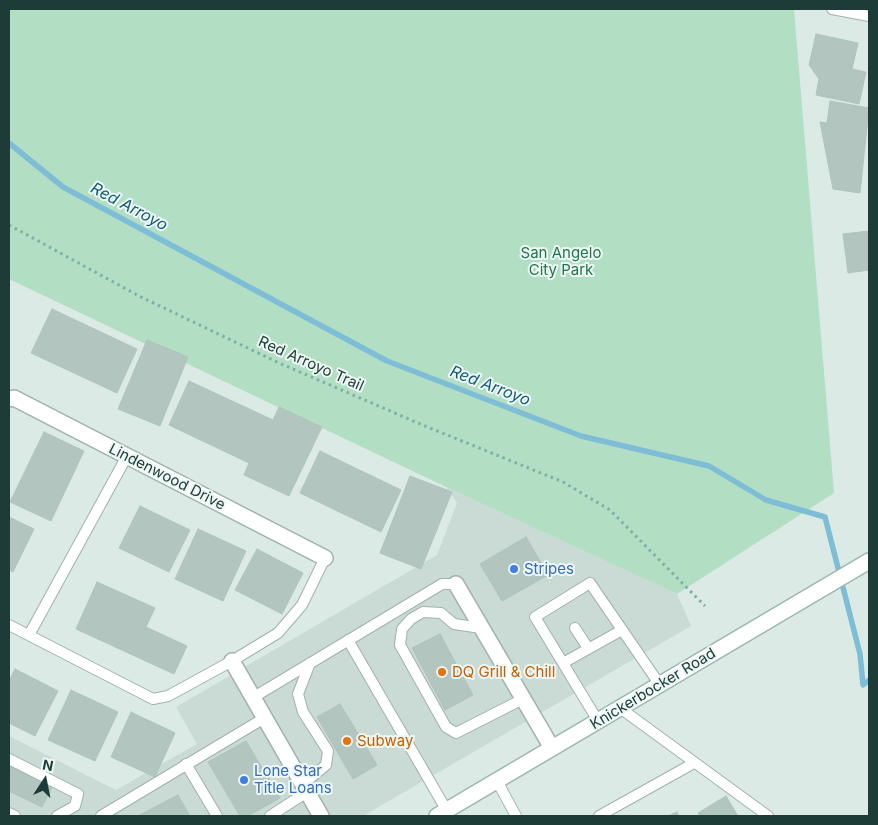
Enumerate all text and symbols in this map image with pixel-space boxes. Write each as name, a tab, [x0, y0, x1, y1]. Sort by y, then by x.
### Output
water label: Red Arroyo	[87, 179, 171, 235]
park label: San Angelo City Park	[521, 244, 601, 279]
street label: Red Arroyo Trail	[256, 333, 366, 395]
water label: Red Arroyo	[447, 362, 533, 410]
street label: Lindenwood Drive	[106, 440, 228, 514]
place label: Stripes	[524, 560, 574, 578]
marker: Stripes	[508, 563, 520, 575]
street label: Knickerbocker Road	[587, 644, 719, 734]
place label: DQ Grill & Chill	[452, 663, 555, 681]
marker: DQ Grill & Chill	[436, 666, 448, 678]
place label: Subway	[357, 732, 413, 750]
marker: Subway	[341, 735, 353, 747]
north arrow	[20, 755, 70, 805]
text: N	[41, 755, 55, 774]
place label: Lone Star Title Loans	[254, 762, 332, 797]
marker: Lone Star Title Loans	[238, 774, 250, 786]

